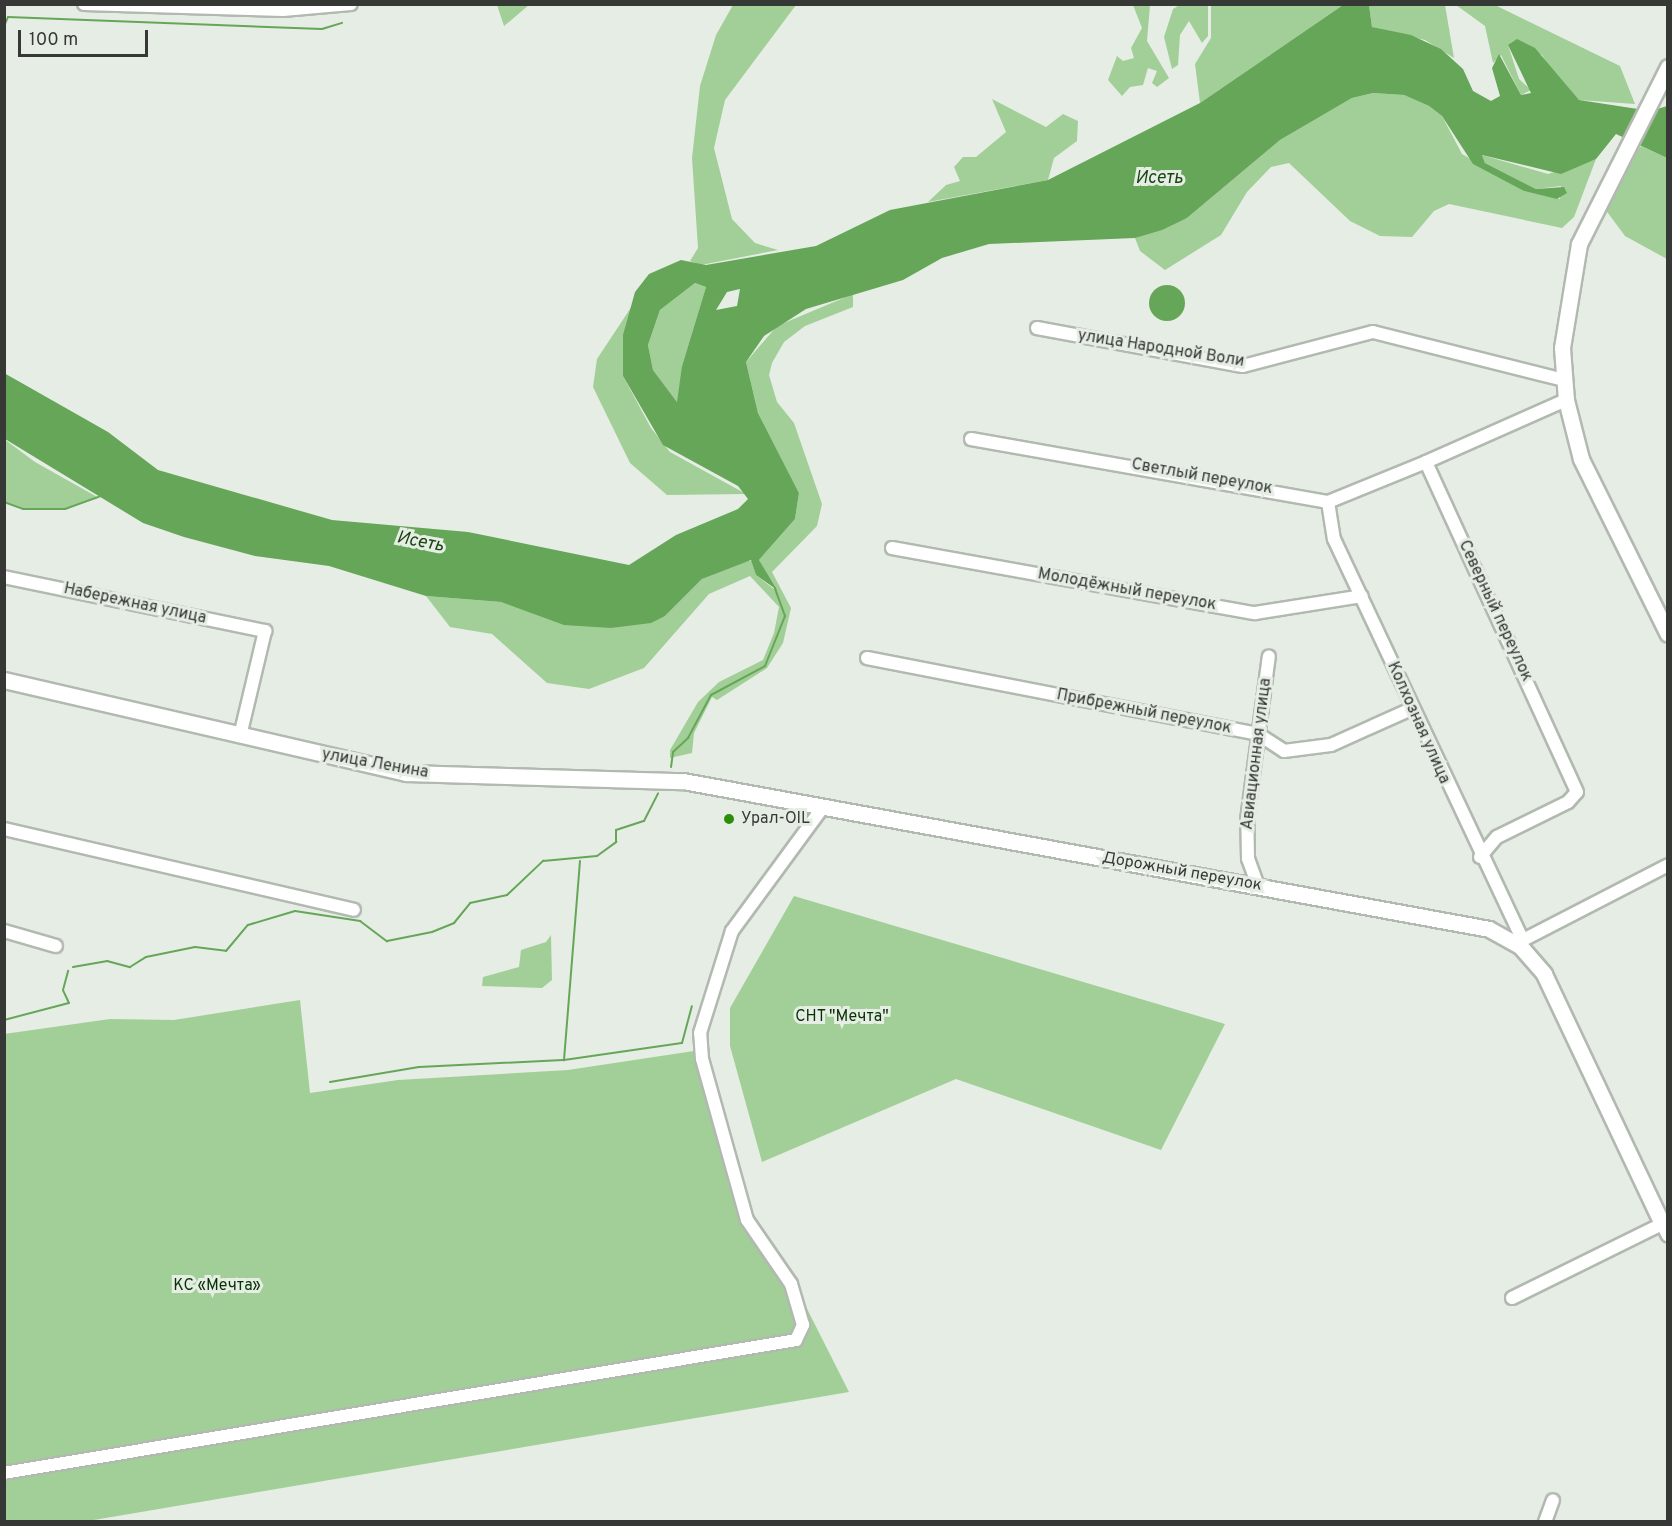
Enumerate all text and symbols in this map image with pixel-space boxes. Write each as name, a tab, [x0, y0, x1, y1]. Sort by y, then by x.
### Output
scale bar	[21, 18, 152, 56]
text: 100 m	[29, 29, 78, 52]
water label: Исеть	[1135, 168, 1183, 190]
street label: улица Народной Воли	[1076, 326, 1246, 372]
street label: Светлый переулок	[1130, 455, 1274, 499]
water label: Исеть	[395, 528, 445, 558]
street label: Северный переулок	[1454, 537, 1536, 685]
street label: Молодёжный переулок	[1036, 565, 1218, 615]
street label: Набережная улица	[62, 580, 208, 628]
street label: Колхозная улица	[1383, 659, 1453, 787]
street label: Авиационная улица	[1238, 677, 1276, 831]
street label: Прибрежный переулок	[1055, 686, 1233, 738]
street label: улица Ленина	[320, 745, 430, 783]
place label: Урал-OIL	[741, 809, 810, 829]
marker: Урал-OIL	[722, 812, 736, 826]
street label: Дорожный переулок	[1101, 848, 1263, 896]
park label: СНТ "Мечта"	[795, 1007, 889, 1027]
park label: КС «Мечта»	[173, 1276, 261, 1296]

